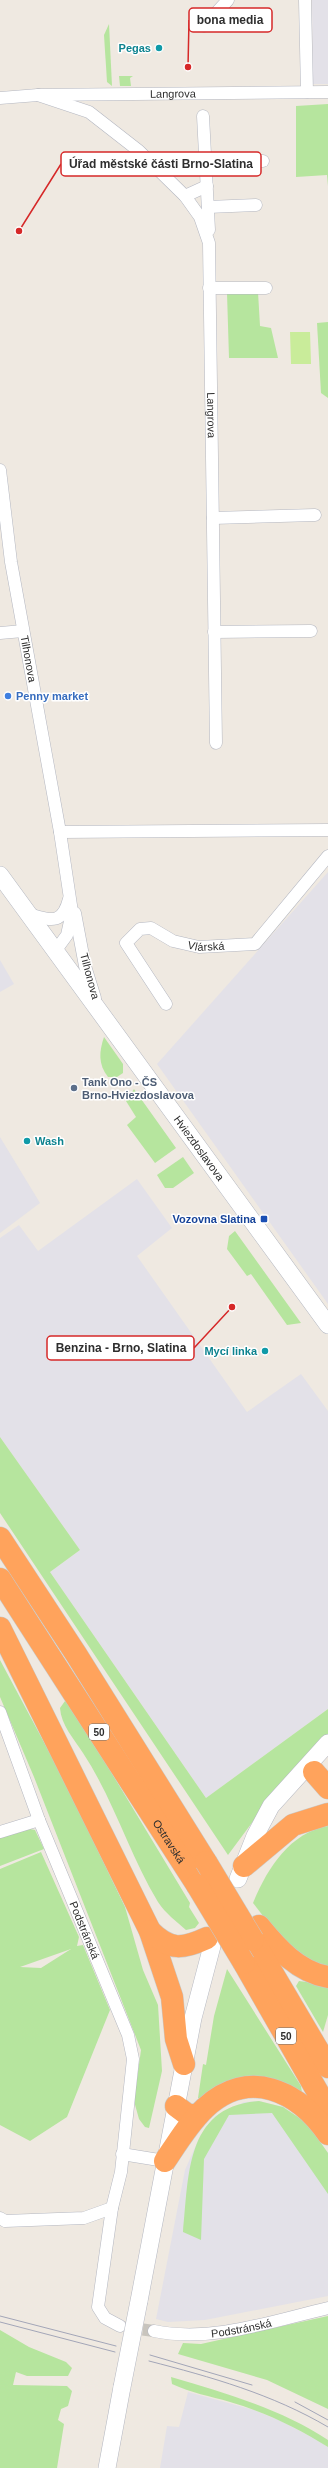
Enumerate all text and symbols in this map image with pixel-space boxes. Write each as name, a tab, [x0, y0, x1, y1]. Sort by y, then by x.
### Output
callout: bona media	[189, 8, 272, 32]
text: bona media	[197, 13, 264, 27]
place label: Pegas	[119, 42, 151, 54]
marker: Pegas	[154, 43, 164, 53]
street label: Langrova	[150, 87, 197, 100]
callout: Úřad městské části Brno-Slatina	[61, 152, 261, 176]
text: Úřad městské části Brno-Slatina	[69, 156, 253, 171]
street label: Langrova	[205, 392, 218, 439]
street label: Tilhonova	[18, 634, 39, 684]
place label: Penny market	[16, 690, 88, 702]
marker: Penny market	[3, 691, 13, 701]
street label: Vlárská	[187, 939, 225, 953]
street label: Tilhonova	[78, 952, 102, 1001]
place label: Tank Ono - ČS Brno-Hviezdoslavova	[82, 1076, 195, 1101]
marker: Tank Ono - ČS Brno-Hviezdoslavova	[69, 1083, 79, 1093]
street label: Hviezdoslavova	[172, 1113, 227, 1184]
place label: Wash	[35, 1135, 64, 1147]
marker: Wash	[22, 1136, 32, 1146]
place label: Vozovna Slatina	[172, 1213, 257, 1225]
marker: Vozovna Slatina	[259, 1214, 269, 1224]
callout: Benzina - Brno, Slatina	[47, 1336, 194, 1360]
text: Benzina - Brno, Slatina	[56, 1341, 187, 1355]
place label: Mycí linka	[204, 1345, 258, 1357]
marker: Mycí linka	[260, 1346, 270, 1356]
road number: 50	[89, 1724, 109, 1740]
street label: Ostravská	[150, 1817, 188, 1866]
street label: Podstránská	[67, 1900, 102, 1961]
road number: 50	[276, 2028, 296, 2044]
street label: Podstránská	[210, 2316, 274, 2339]

